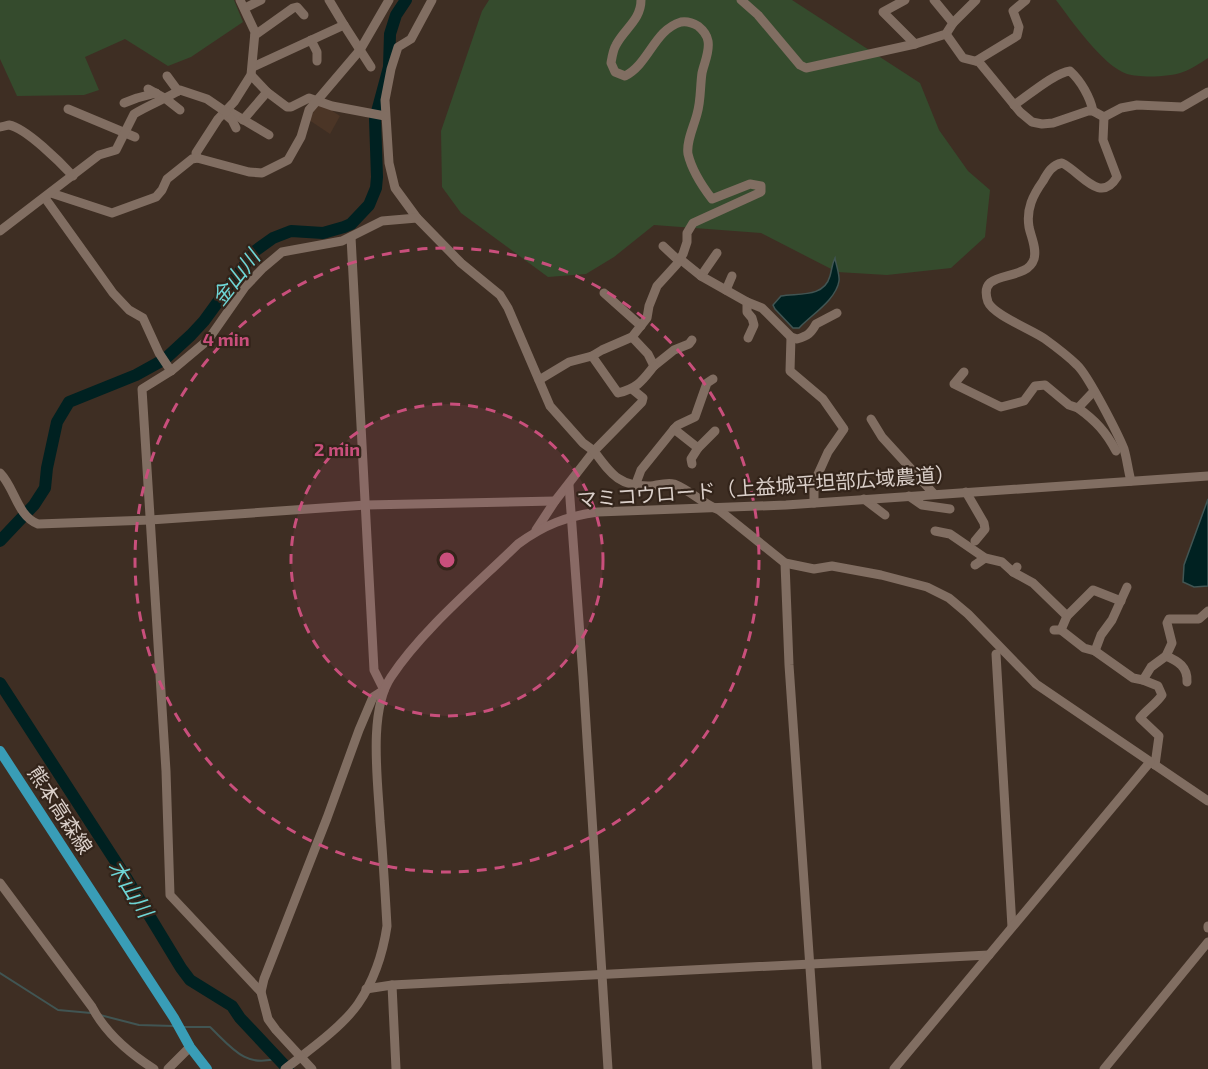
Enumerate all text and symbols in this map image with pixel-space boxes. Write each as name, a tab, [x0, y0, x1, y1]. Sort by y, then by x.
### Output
water label: 金山川	[206, 243, 265, 310]
text: 4 min	[203, 328, 250, 350]
text: 2 min	[314, 438, 360, 460]
street label: マミコウロード（上益城平坦部広域農道）	[576, 461, 956, 511]
centre of rings	[437, 550, 457, 570]
street label: 熊本高森線	[24, 761, 98, 858]
water label: 木山川	[104, 855, 160, 923]

